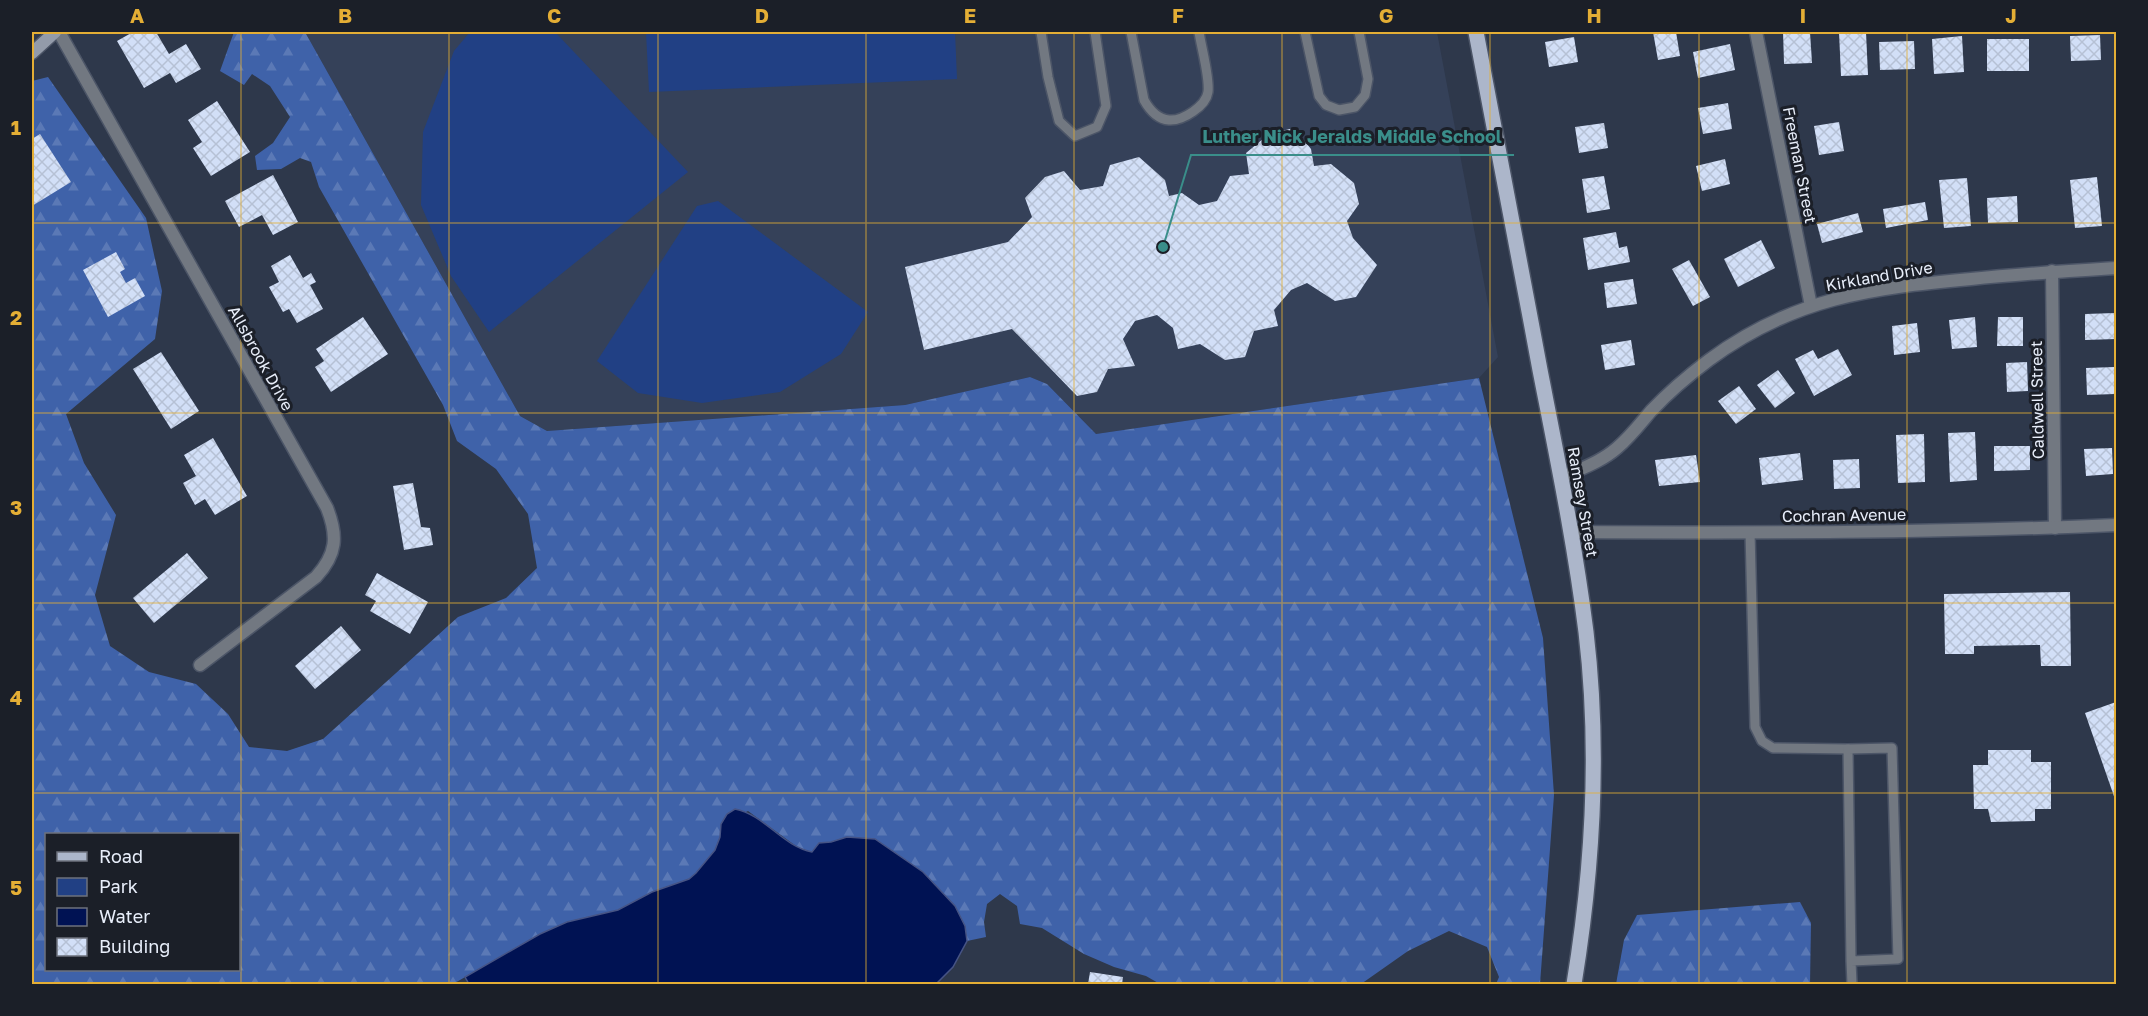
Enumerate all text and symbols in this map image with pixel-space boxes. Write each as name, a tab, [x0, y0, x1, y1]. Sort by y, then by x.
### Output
text: A	[130, 3, 144, 27]
text: B	[338, 3, 352, 27]
text: C	[547, 3, 561, 27]
text: D	[755, 3, 769, 27]
text: E	[964, 3, 976, 27]
text: F	[1172, 3, 1184, 27]
text: G	[1379, 3, 1393, 27]
text: H	[1586, 3, 1602, 27]
text: I	[1800, 3, 1806, 27]
text: J	[2005, 3, 2017, 27]
street label: Freeman Street	[1779, 105, 1821, 225]
text: 1	[11, 115, 21, 139]
callout: Luther Nick Jeralds Middle School	[1191, 119, 1514, 155]
text: Luther Nick Jeralds Middle School	[1202, 125, 1502, 147]
street label: Kirkland Drive	[1824, 257, 1934, 295]
street label: Allsbrook Drive	[224, 302, 298, 414]
text: 2	[10, 305, 22, 329]
street label: Caldwell Street	[2026, 341, 2048, 459]
street label: Ramsey Street	[1563, 445, 1603, 559]
text: 3	[10, 495, 22, 519]
street label: Cochran Avenue	[1782, 504, 1906, 526]
text: 4	[10, 685, 22, 709]
legend	[45, 833, 240, 971]
text: Road	[99, 845, 143, 867]
text: 5	[10, 875, 22, 899]
text: Park	[99, 875, 138, 897]
text: Water	[99, 905, 150, 927]
text: Building	[99, 935, 170, 957]

